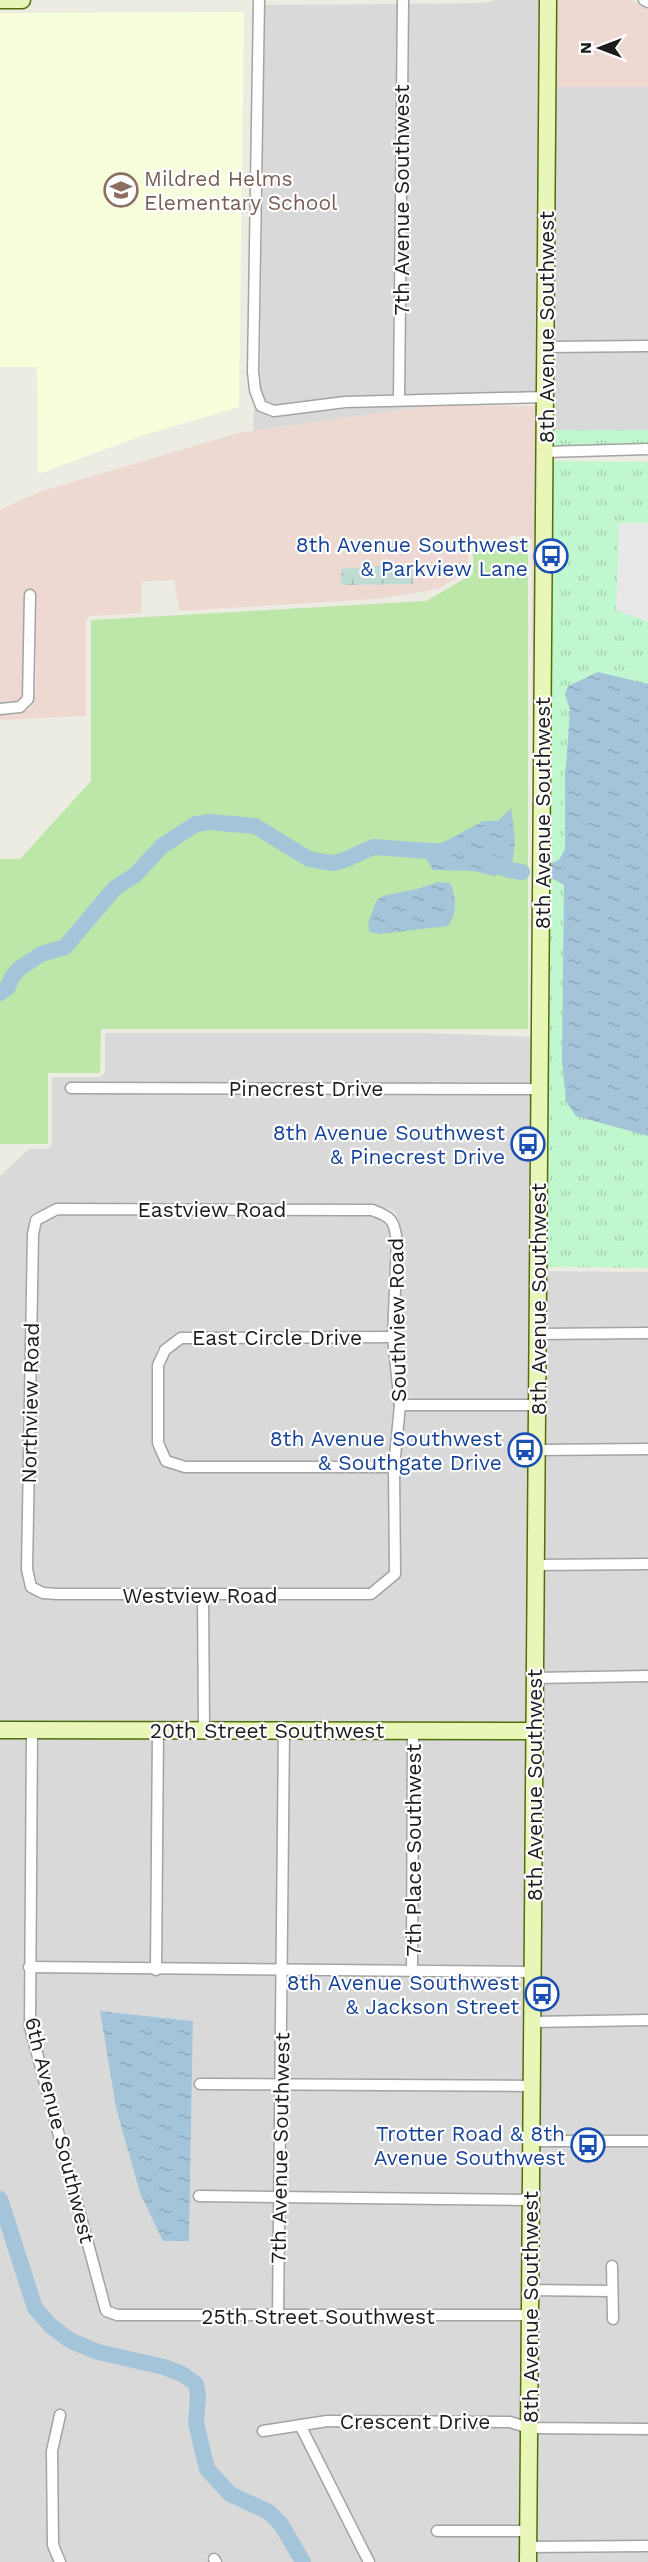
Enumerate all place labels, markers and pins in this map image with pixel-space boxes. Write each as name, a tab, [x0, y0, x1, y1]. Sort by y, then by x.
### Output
place label: Mildred Helms Elementary School	[144, 166, 338, 215]
school or university icon: Mildred Helms Elementary School	[103, 172, 139, 208]
place label: 8th Avenue Southwest & Parkview Lane	[296, 532, 528, 581]
bus stop icon: 8th Avenue Southwest & Parkview Lane	[533, 538, 569, 574]
place label: 8th Avenue Southwest & Pinecrest Drive	[273, 1120, 505, 1169]
bus stop icon: 8th Avenue Southwest & Pinecrest Drive	[510, 1126, 546, 1162]
place label: 8th Avenue Southwest & Southgate Drive	[270, 1426, 502, 1475]
bus stop icon: 8th Avenue Southwest & Southgate Drive	[507, 1432, 543, 1468]
place label: 8th Avenue Southwest & Jackson Street	[287, 1970, 519, 2019]
bus stop icon: 8th Avenue Southwest & Jackson Street	[524, 1976, 560, 2012]
place label: Trotter Road & 8th Avenue Southwest	[374, 2121, 565, 2170]
bus stop icon: Trotter Road & 8th Avenue Southwest	[570, 2127, 606, 2163]

